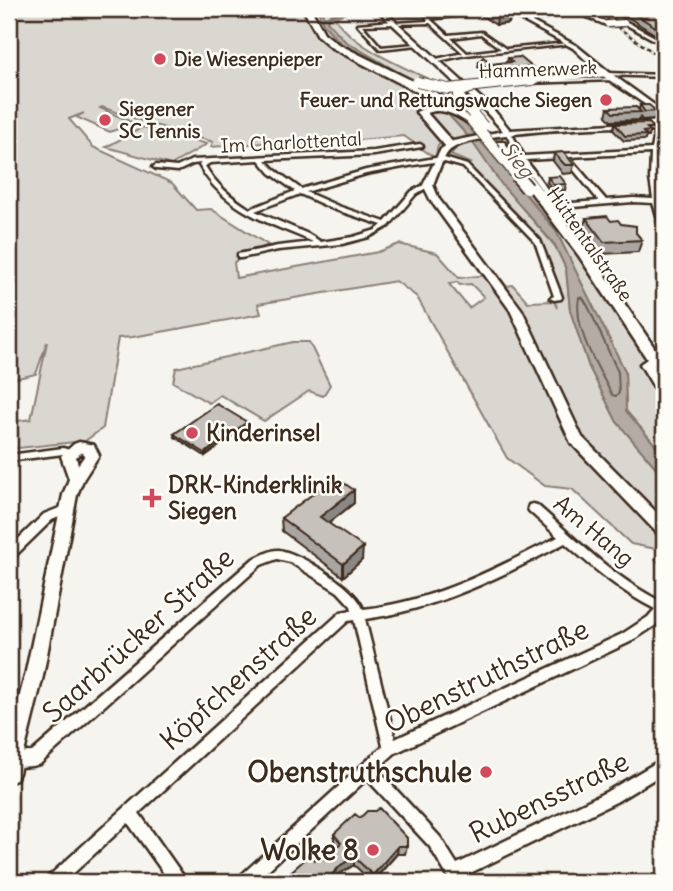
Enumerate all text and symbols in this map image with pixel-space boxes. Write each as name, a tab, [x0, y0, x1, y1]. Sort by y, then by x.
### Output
place label: Die Wiesenpieper	[174, 47, 323, 71]
marker: Die Wiesenpieper	[152, 51, 168, 67]
street label: Hammerwerk	[478, 55, 598, 83]
place label: Feuer- und Rettungswache Siegen	[300, 88, 592, 112]
marker: Feuer- und Rettungswache Siegen	[598, 92, 614, 108]
place label: Siegener SC Tennis	[119, 97, 201, 143]
marker: Siegener SC Tennis	[97, 112, 113, 128]
street label: Im Charlottental	[220, 126, 362, 158]
water label: Sieg	[494, 136, 541, 184]
street label: Hüttentalstraße	[542, 182, 638, 306]
place label: Kinderinsel	[206, 418, 320, 447]
marker: Kinderinsel	[184, 425, 200, 441]
place label: DRK-Kinderklinik Siegen	[168, 470, 343, 525]
marker: DRK-Kinderklinik Siegen	[142, 488, 162, 508]
street label: Am Hang	[548, 489, 640, 573]
street label: Saarbrücker Straße	[35, 540, 241, 730]
street label: Köpfchenstraße	[152, 598, 324, 758]
street label: Obenstruthstraße	[378, 611, 594, 741]
street label: Rubensstraße	[463, 743, 635, 851]
place label: Obenstruthschule	[247, 754, 472, 790]
marker: Obenstruthschule	[478, 764, 494, 780]
place label: Wolke 8	[261, 832, 359, 868]
marker: Wolke 8	[365, 842, 381, 858]

